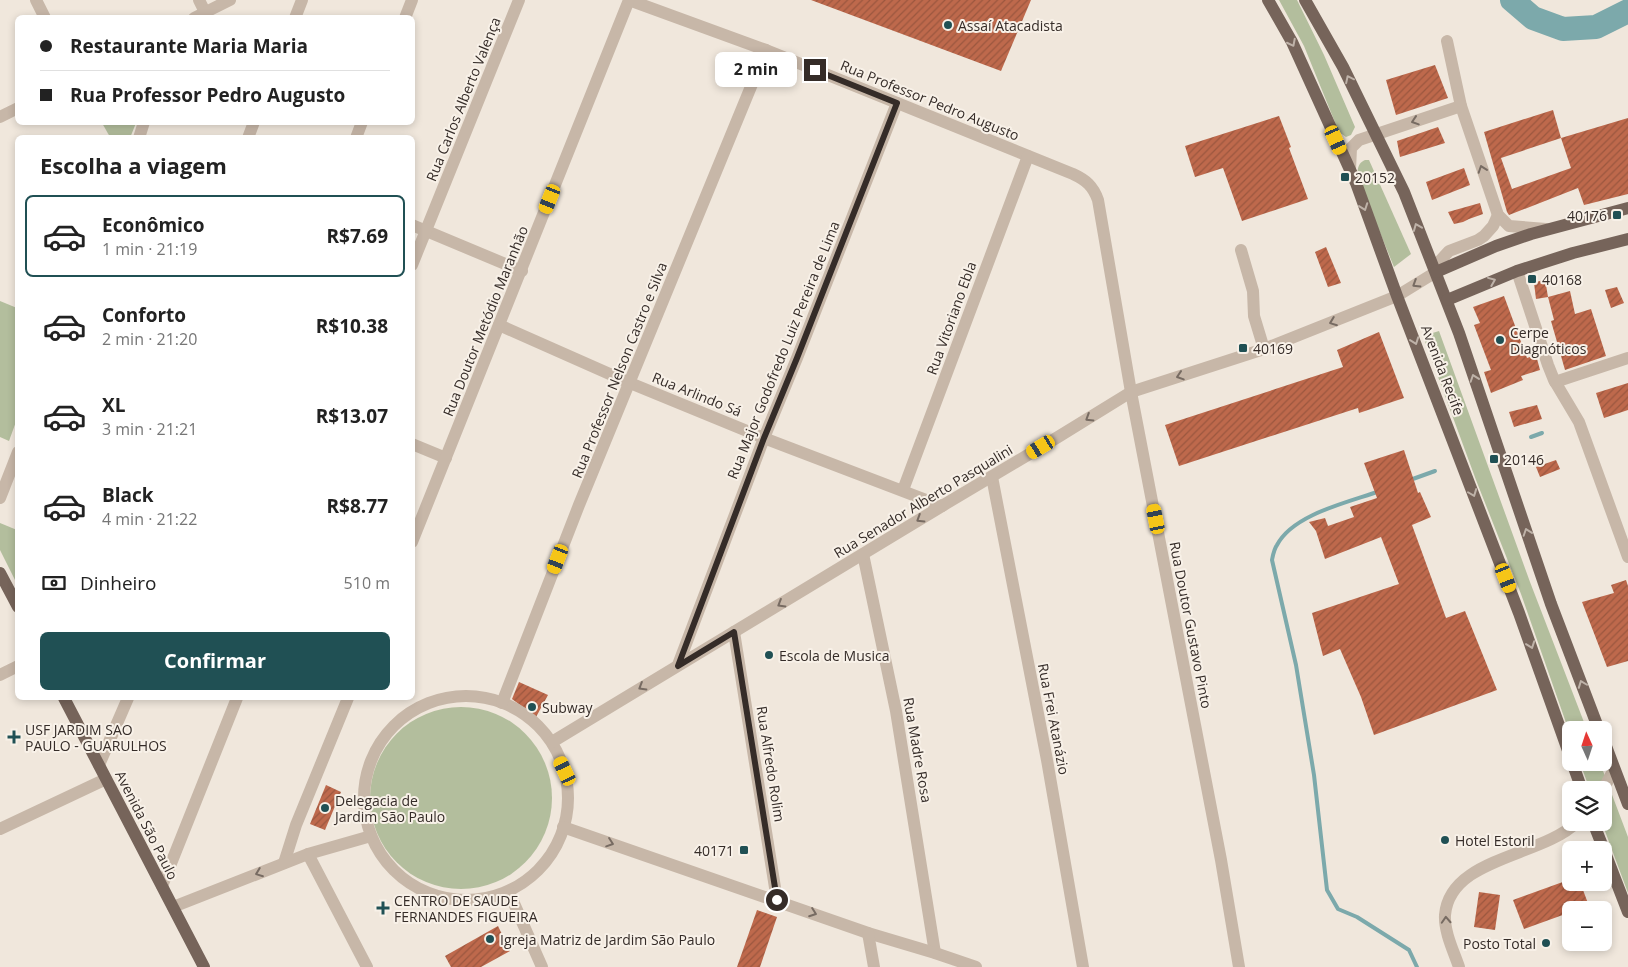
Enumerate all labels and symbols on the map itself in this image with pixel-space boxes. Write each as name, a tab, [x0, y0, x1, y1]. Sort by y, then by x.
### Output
street label: Rua Carlos Alberto Valença	[421, 14, 505, 184]
place label: Assaí Atacadista	[958, 16, 1063, 35]
marker: Assaí Atacadista	[942, 19, 954, 31]
one-way arrow	[1286, 37, 1296, 46]
callout: 2 min	[715, 52, 798, 88]
street label: Rua Professor Pedro Augusto	[838, 55, 1022, 145]
route end	[804, 59, 826, 81]
one-way arrow	[1345, 76, 1355, 85]
one-way arrow	[1411, 115, 1419, 125]
car	[1323, 123, 1348, 157]
one-way arrow	[1478, 165, 1488, 174]
place label: 20152	[1355, 168, 1395, 187]
marker: 20152	[1339, 171, 1351, 183]
car	[537, 182, 562, 216]
one-way arrow	[1358, 202, 1368, 211]
place label: 40176	[1567, 206, 1607, 225]
marker: 40176	[1611, 209, 1623, 221]
street label: Rua Major Godofredo Luiz Pereira de Lima	[722, 218, 844, 482]
street label: Rua Doutor Metódio Maranhão	[438, 223, 532, 419]
one-way arrow	[1413, 223, 1424, 232]
street label: Rua Professor Nelson Castro e Silva	[567, 259, 671, 481]
street label: Rua Vitoriano Ebla	[922, 259, 980, 377]
place label: 40168	[1542, 270, 1582, 289]
marker: 40168	[1526, 273, 1538, 285]
one-way arrow	[1487, 277, 1496, 288]
one-way arrow	[1413, 278, 1422, 287]
one-way arrow	[1329, 316, 1338, 326]
street label: Avenida Recife	[1417, 322, 1469, 418]
place label: Cerpe Diagnóticos	[1510, 323, 1587, 358]
marker: Cerpe Diagnóticos	[1494, 334, 1506, 346]
one-way arrow	[1409, 336, 1419, 345]
place label: 40169	[1253, 339, 1293, 358]
marker: 40169	[1237, 342, 1249, 354]
street label: Rua Arlindo Sá	[649, 367, 745, 421]
one-way arrow	[1176, 370, 1185, 380]
one-way arrow	[1470, 374, 1480, 383]
one-way arrow	[1086, 411, 1095, 421]
car	[1024, 433, 1057, 461]
street label: Rua Senador Alberto Pasqualini	[830, 440, 1016, 562]
place label: 20146	[1504, 450, 1544, 469]
marker: 20146	[1488, 453, 1500, 465]
one-way arrow	[1467, 488, 1478, 497]
car	[1145, 503, 1166, 535]
one-way arrow	[916, 513, 925, 523]
one-way arrow	[1522, 528, 1532, 536]
street label: Rua Doutor Gustavo Pinto	[1165, 540, 1217, 710]
car	[545, 542, 570, 576]
car	[1493, 561, 1518, 595]
one-way arrow	[778, 598, 787, 607]
one-way arrow	[1525, 640, 1535, 649]
place label: Escola de Musica	[779, 646, 889, 665]
marker: Escola de Musica	[763, 649, 775, 661]
street label: Rua Frei Atanázio	[1034, 662, 1074, 776]
one-way arrow	[638, 681, 647, 691]
one-way arrow	[1578, 681, 1588, 689]
street label: Rua Madre Rosa	[899, 696, 937, 804]
place label: Subway	[542, 698, 593, 717]
marker: Subway	[526, 701, 538, 713]
street label: Rua Alfredo Rolim	[752, 705, 790, 823]
place label: USF JARDIM SAO PAULO - GUARULHOS	[25, 720, 167, 755]
north arrow	[1562, 721, 1612, 771]
marker: USF JARDIM SAO PAULO - GUARULHOS	[7, 730, 21, 744]
car	[551, 754, 578, 788]
street label: Avenida São Paulo	[111, 767, 183, 883]
place label: Delegacia de Jardim São Paulo	[333, 791, 445, 826]
marker: Delegacia de Jardim São Paulo	[319, 802, 331, 814]
place label: Hotel Estoril	[1455, 831, 1534, 850]
marker: Hotel Estoril	[1439, 834, 1451, 846]
one-way arrow	[605, 837, 613, 847]
place label: 40171	[694, 841, 734, 860]
marker: 40171	[738, 844, 750, 856]
one-way arrow	[255, 867, 263, 877]
route start	[766, 889, 788, 911]
place label: CENTRO DE SAUDE FERNANDES FIGUEIRA	[394, 891, 538, 926]
marker: CENTRO DE SAUDE FERNANDES FIGUEIRA	[376, 901, 390, 915]
one-way arrow	[808, 907, 817, 917]
one-way arrow	[1441, 916, 1452, 924]
place label: Igreja Matriz de Jardim São Paulo	[500, 930, 715, 949]
marker: Igreja Matriz de Jardim São Paulo	[484, 933, 496, 945]
place label: Posto Total	[1463, 934, 1536, 953]
marker: Posto Total	[1540, 937, 1552, 949]

